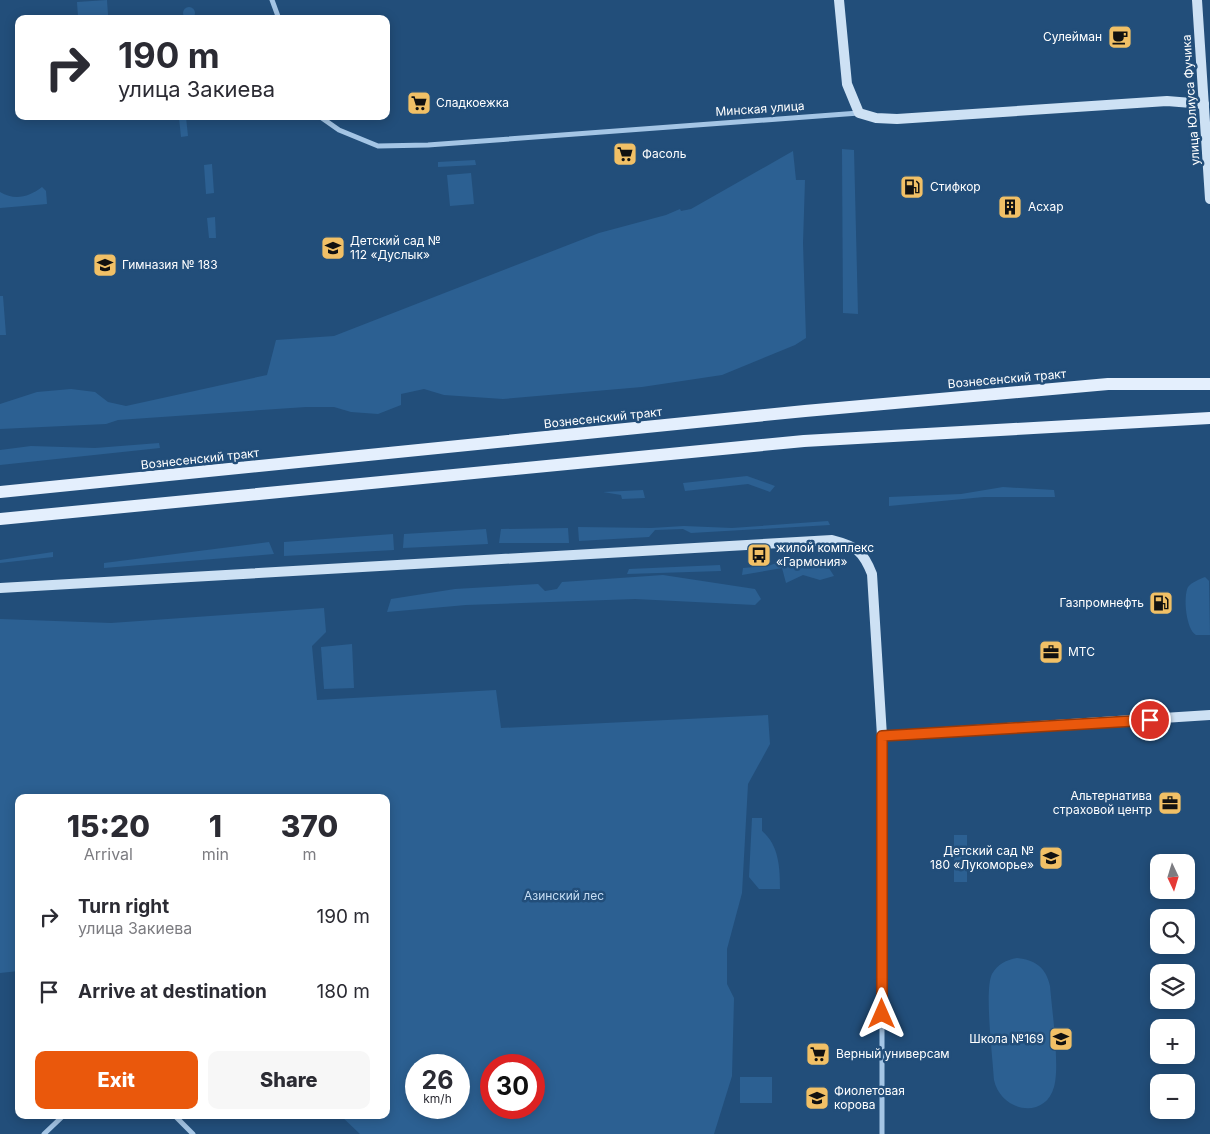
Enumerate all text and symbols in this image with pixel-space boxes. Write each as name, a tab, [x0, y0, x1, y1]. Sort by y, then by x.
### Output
cafe icon: Сулейман	[1107, 24, 1133, 50]
place label: Сулейман	[1043, 29, 1102, 44]
text: 190 m	[118, 34, 220, 76]
street label: улица Юлиуса Фучика	[1178, 34, 1203, 166]
icon: right	[35, 35, 100, 100]
text: улица Закиева	[118, 76, 275, 102]
supermarket icon: Сладкоежка	[406, 90, 432, 116]
place label: Сладкоежка	[436, 95, 509, 110]
street label: Минская улица	[715, 98, 805, 119]
supermarket icon: Фасоль	[612, 141, 638, 167]
place label: Фасоль	[642, 146, 687, 161]
fuel station icon: Стифкор	[899, 174, 925, 200]
place label: Стифкор	[930, 179, 981, 194]
building icon: Асхар	[997, 194, 1023, 220]
place label: Асхар	[1028, 199, 1064, 214]
place label: Детский сад № 112 «Дуслык»	[350, 233, 441, 262]
school or university icon: Детский сад № 112 «Дуслык»	[320, 235, 346, 261]
school or university icon: Гимназия № 183	[92, 252, 118, 278]
place label: Гимназия № 183	[122, 257, 218, 272]
street label: Вознесенский тракт	[947, 366, 1067, 391]
street label: Вознесенский тракт	[543, 404, 663, 431]
street label: Вознесенский тракт	[140, 445, 260, 472]
place label: жилой комплекс «Гармония»	[776, 540, 874, 569]
bus stop icon: жилой комплекс «Гармония»	[746, 542, 772, 568]
fuel station icon: Газпромнефть	[1148, 590, 1174, 616]
place label: Газпромнефть	[1060, 595, 1144, 610]
office icon: МТС	[1038, 639, 1064, 665]
place label: МТС	[1068, 644, 1095, 659]
pin	[1129, 699, 1171, 741]
icon: arrive	[1136, 706, 1164, 734]
place label: Альтернатива страховой центр	[1053, 788, 1152, 817]
office icon: Альтернатива страховой центр	[1157, 790, 1183, 816]
text: 15:20	[67, 808, 150, 844]
text: 1	[209, 808, 222, 844]
text: 370	[281, 808, 338, 844]
place label: Детский сад № 180 «Лукоморье»	[930, 843, 1034, 872]
text: Arrival	[84, 844, 133, 864]
text: min	[202, 844, 229, 864]
text: m	[302, 844, 317, 864]
school or university icon: Детский сад № 180 «Лукоморье»	[1038, 845, 1064, 871]
north arrow	[1150, 854, 1195, 899]
map controls	[1150, 854, 1195, 1119]
park label: Азинский лес	[524, 888, 604, 903]
text: Turn right	[78, 895, 169, 918]
icon: right	[35, 903, 63, 931]
text: 190 m	[317, 905, 370, 928]
button: search	[1150, 909, 1195, 954]
text: улица Закиева	[78, 918, 192, 938]
button: layers	[1150, 964, 1195, 1009]
icon: arrive	[35, 978, 63, 1006]
text: Arrive at destination	[78, 980, 267, 1003]
text: 180 m	[317, 980, 370, 1003]
position arrow	[855, 987, 907, 1039]
button: +	[1150, 1019, 1195, 1064]
school or university icon: Школа №169	[1048, 1026, 1074, 1052]
place label: Школа №169	[969, 1031, 1044, 1046]
supermarket icon: Верный универсам	[805, 1041, 831, 1067]
place label: Верный универсам	[836, 1046, 950, 1061]
button: Exit	[35, 1051, 198, 1109]
button: Share	[208, 1051, 370, 1109]
speed limit sign: 30	[480, 1054, 545, 1119]
text: 26	[422, 1065, 453, 1095]
button: −	[1150, 1074, 1195, 1119]
place label: Фиолетовая корова	[834, 1083, 905, 1112]
school or university icon: Фиолетовая корова	[804, 1085, 830, 1111]
text: km/h	[423, 1091, 452, 1106]

